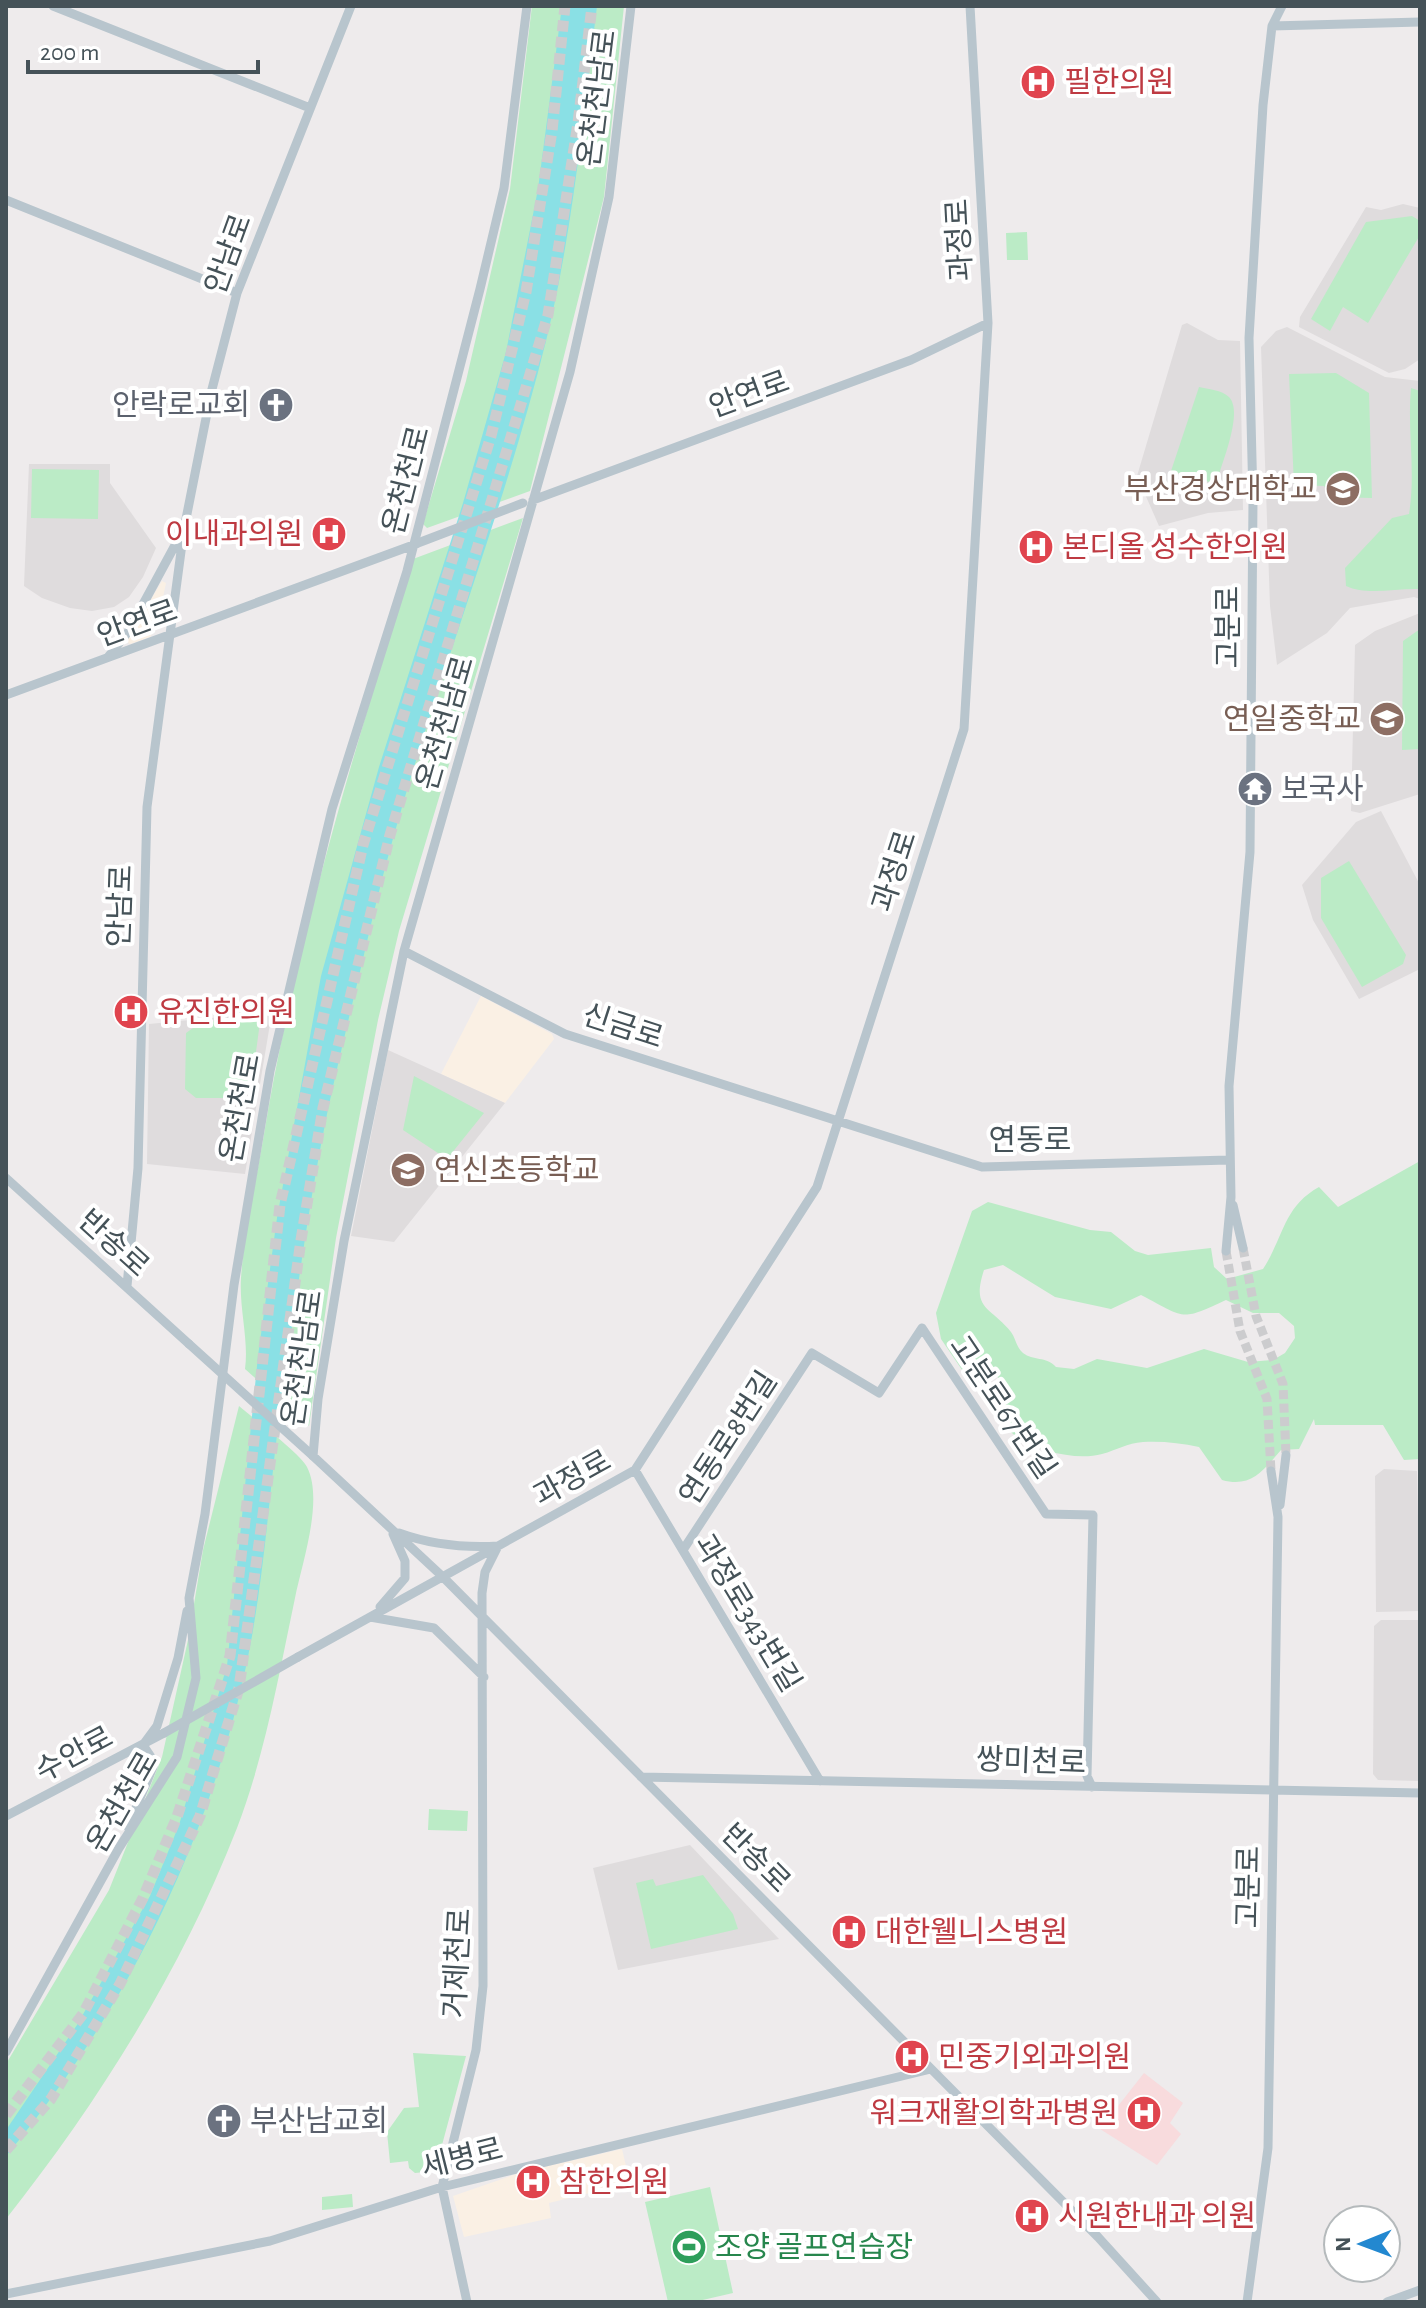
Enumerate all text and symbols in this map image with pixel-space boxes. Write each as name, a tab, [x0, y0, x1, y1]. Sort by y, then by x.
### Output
scale bar	[28, 24, 258, 74]
street label: 온천천남로	[574, 28, 621, 168]
text: 200 m	[40, 41, 99, 65]
hospital icon: 필한의원	[1019, 63, 1057, 101]
place label: 필한의원	[1064, 66, 1174, 98]
street label: 과정로	[942, 198, 977, 282]
street label: 안남로	[199, 210, 257, 298]
street label: 안연로	[705, 365, 793, 423]
church icon: 안락로교회	[257, 386, 295, 424]
place label: 안락로교회	[112, 389, 250, 421]
street label: 온천천로	[378, 423, 435, 537]
school or university icon: 부산경상대학교	[1324, 470, 1362, 508]
place label: 부산경상대학교	[1124, 474, 1317, 505]
hospital icon: 이내과의원	[310, 515, 348, 553]
place label: 이내과의원	[165, 518, 303, 550]
hospital icon: 본디올 성수한의원	[1017, 528, 1055, 566]
place label: 본디올 성수한의원	[1062, 531, 1288, 563]
street label: 고분로	[1214, 586, 1244, 668]
street label: 안연로	[93, 594, 181, 652]
street label: 온천천남로	[412, 653, 479, 794]
school or university icon: 연일중학교	[1368, 700, 1406, 738]
place label: 연일중학교	[1223, 704, 1361, 735]
temple icon: 보국사	[1236, 770, 1274, 808]
place label: 보국사	[1281, 774, 1364, 805]
street label: 과정로	[867, 827, 922, 915]
street label: 안남로	[103, 864, 137, 948]
hospital icon: 유진한의원	[112, 993, 150, 1031]
place label: 유진한의원	[157, 996, 295, 1028]
street label: 신금로	[579, 999, 667, 1054]
street label: 온천천로	[216, 1051, 265, 1165]
street label: 연동로	[989, 1125, 1071, 1156]
school or university icon: 연신초등학교	[389, 1151, 427, 1189]
place label: 연신초등학교	[434, 1155, 600, 1186]
street label: 반송로	[73, 1204, 155, 1283]
street label: 온천천남로	[278, 1288, 327, 1429]
street label: 고분로67번길	[944, 1330, 1061, 1484]
street label: 연동로8번길	[674, 1366, 783, 1511]
street label: 과정로	[529, 1445, 616, 1512]
street label: 과정로343번길	[689, 1529, 806, 1697]
street label: 수안로	[30, 1720, 118, 1788]
street label: 쌍미천로	[975, 1743, 1087, 1779]
street label: 온천천로	[81, 1747, 163, 1858]
street label: 반송로	[715, 1818, 796, 1899]
street label: 고분로	[1233, 1845, 1265, 1929]
street label: 거제천로	[438, 1907, 476, 2019]
hospital icon: 대한웰니스병원	[830, 1913, 868, 1951]
place label: 대한웰니스병원	[875, 1916, 1068, 1948]
hospital icon: 민중기외과의원	[893, 2038, 931, 2076]
place label: 민중기외과의원	[938, 2041, 1131, 2073]
hospital icon: 워크재활의학과병원	[1125, 2094, 1163, 2132]
place label: 워크재활의학과병원	[870, 2097, 1118, 2129]
church icon: 부산남교회	[205, 2102, 243, 2140]
place label: 부산남교회	[250, 2105, 388, 2137]
street label: 세병로	[418, 2132, 506, 2184]
hospital icon: 참한의원	[514, 2163, 552, 2201]
place label: 참한의원	[559, 2166, 669, 2198]
hospital icon: 시원한내과 의원	[1013, 2197, 1051, 2235]
place label: 시원한내과 의원	[1058, 2200, 1256, 2232]
north arrow	[1322, 2204, 1402, 2284]
sports icon: 조양 골프연습장	[670, 2228, 708, 2266]
place label: 조양 골프연습장	[715, 2232, 913, 2263]
text: N	[1332, 2236, 1354, 2252]

